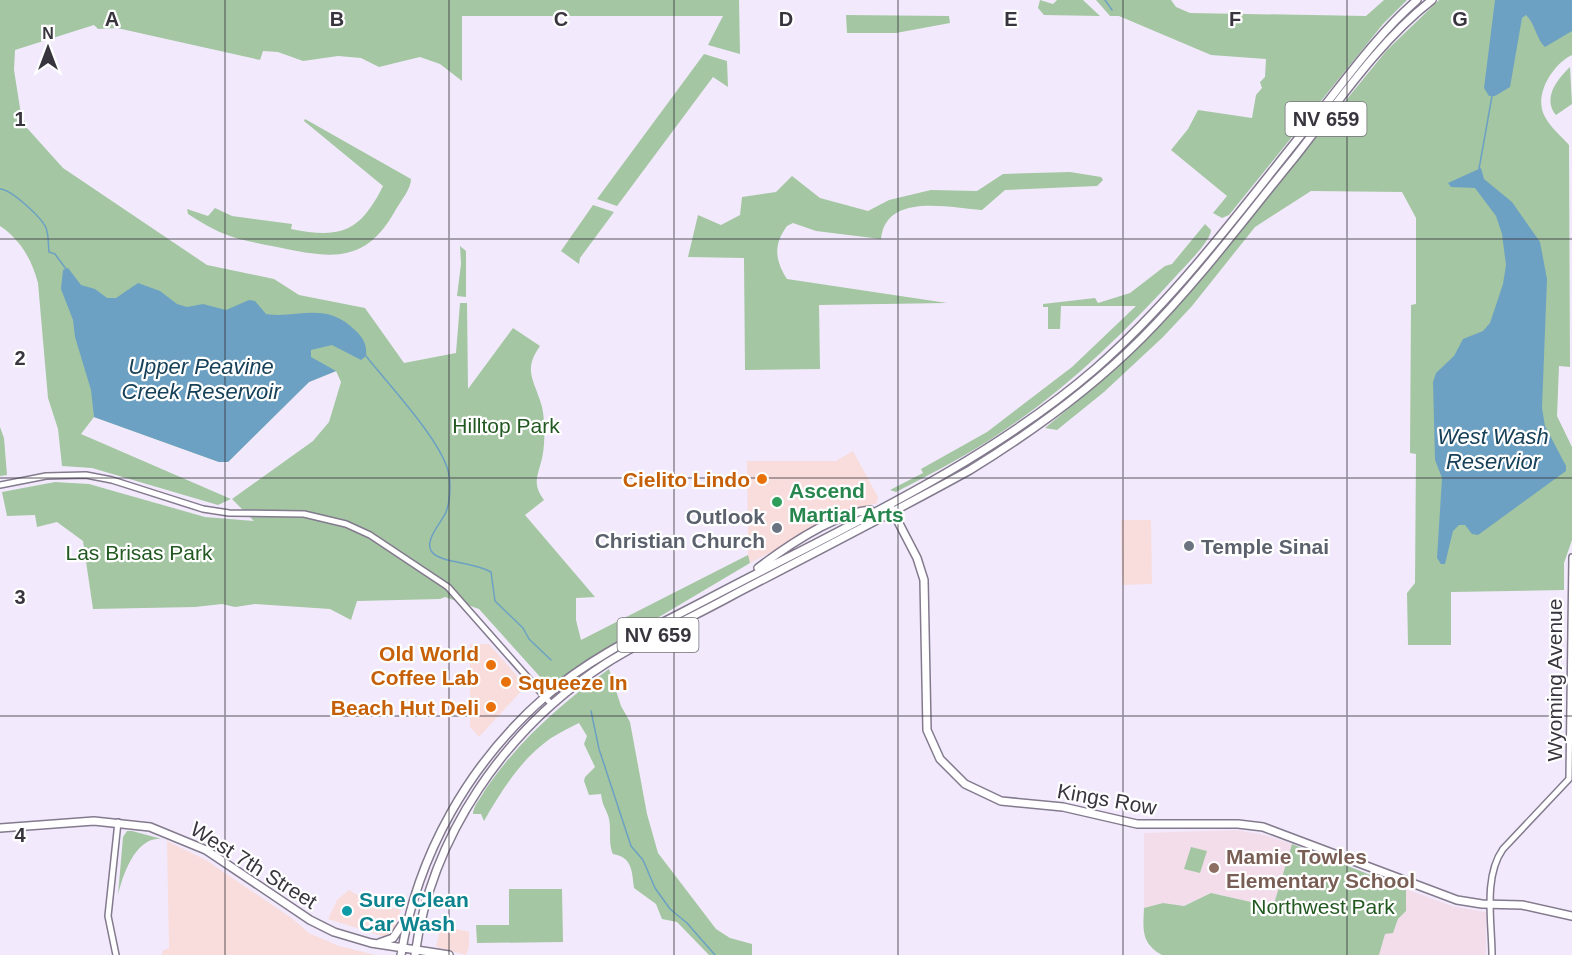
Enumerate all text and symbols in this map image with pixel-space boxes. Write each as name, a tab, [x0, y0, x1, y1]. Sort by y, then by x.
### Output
text: A	[105, 8, 119, 30]
text: B	[330, 8, 344, 30]
text: C	[554, 8, 568, 30]
text: D	[779, 8, 793, 30]
text: E	[1004, 8, 1018, 30]
text: F	[1229, 8, 1241, 30]
text: G	[1452, 8, 1468, 30]
north arrow	[18, 18, 78, 78]
text: N	[42, 25, 54, 42]
road number: NV 659	[1286, 102, 1366, 136]
text: 1	[14, 108, 26, 130]
text: 2	[14, 347, 26, 369]
water label: Upper Peavine Creek Reservoir	[122, 354, 282, 404]
park label: Hilltop Park	[452, 414, 560, 437]
water label: West Wash Reservior	[1437, 424, 1549, 474]
place label: Cielito Lindo	[623, 468, 750, 491]
marker: Cielito Lindo	[755, 472, 769, 486]
place label: Ascend Martial Arts	[789, 479, 904, 526]
marker: Ascend Martial Arts	[770, 495, 784, 509]
place label: Outlook Christian Church	[595, 505, 765, 552]
marker: Outlook Christian Church	[770, 521, 784, 535]
place label: Temple Sinai	[1201, 535, 1329, 558]
marker: Temple Sinai	[1182, 539, 1196, 553]
park label: Las Brisas Park	[65, 541, 213, 564]
text: 3	[14, 586, 26, 608]
street label: Wyoming Avenue	[1543, 599, 1566, 761]
road number: NV 659	[618, 618, 698, 652]
place label: Old World Coffee Lab	[370, 642, 479, 689]
marker: Old World Coffee Lab	[484, 658, 498, 672]
place label: Squeeze In	[518, 671, 628, 694]
marker: Squeeze In	[499, 675, 513, 689]
place label: Beach Hut Deli	[331, 696, 479, 719]
marker: Beach Hut Deli	[484, 700, 498, 714]
street label: Kings Row	[1056, 779, 1159, 819]
street label: West 7th Street	[187, 817, 321, 913]
text: 4	[14, 824, 26, 846]
place label: Mamie Towles Elementary School	[1226, 845, 1415, 892]
marker: Mamie Towles Elementary School	[1207, 861, 1221, 875]
place label: Sure Clean Car Wash	[359, 888, 469, 935]
park label: Northwest Park	[1251, 895, 1395, 918]
marker: Sure Clean Car Wash	[340, 904, 354, 918]

